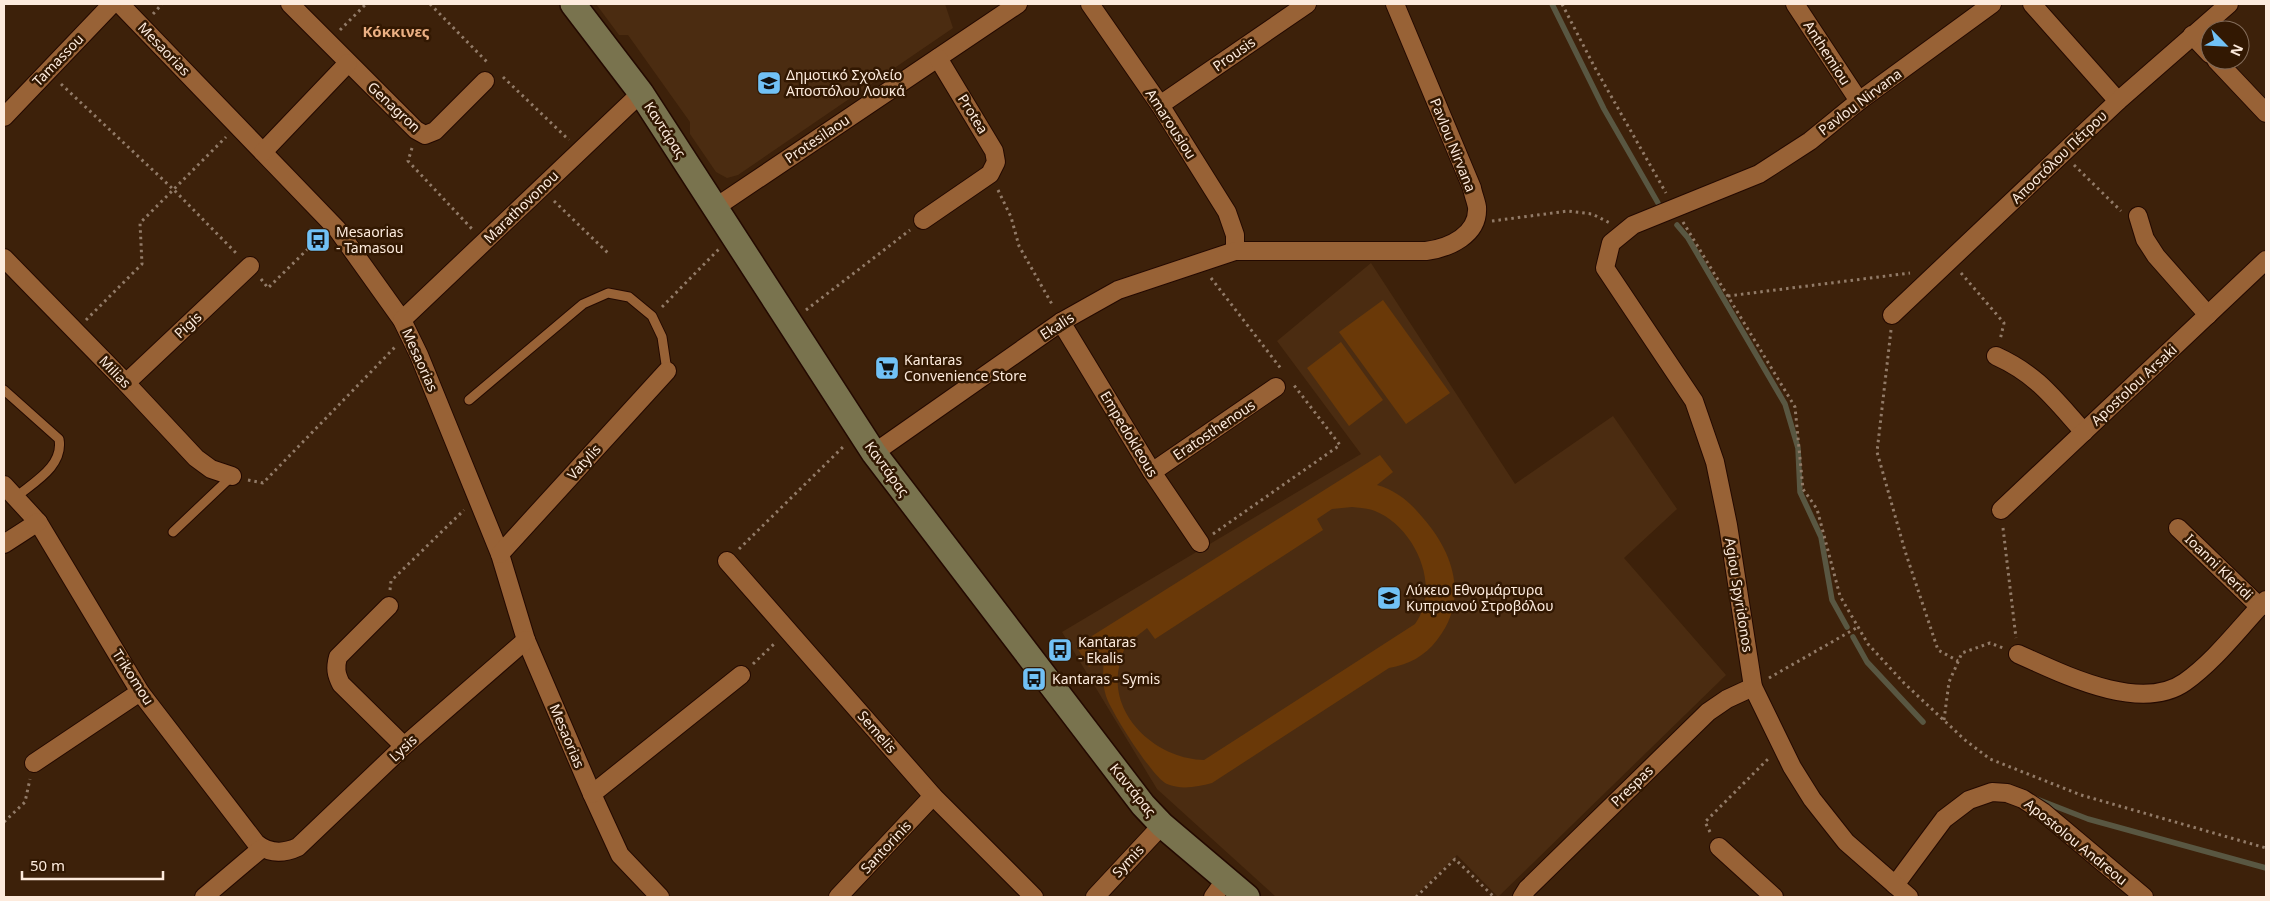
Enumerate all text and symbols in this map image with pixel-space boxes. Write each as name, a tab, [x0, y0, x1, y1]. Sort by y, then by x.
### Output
street label: Anthemiou	[1800, 17, 1855, 89]
street label: Mesaorias	[134, 18, 195, 80]
north arrow	[2200, 20, 2250, 70]
district label: Κόκκινες	[362, 21, 430, 41]
street label: Tamassou	[28, 29, 87, 90]
street label: Prousis	[1209, 32, 1259, 75]
text: N	[2226, 41, 2248, 60]
street label: Pavlou Nirvana	[1814, 64, 1905, 139]
place label: Δημοτικό Σχολείο Αποστόλου Λουκά	[786, 65, 905, 100]
school or university icon: Δημοτικό Σχολείο Αποστόλου Λουκά	[756, 70, 782, 96]
street label: Genagron	[364, 77, 425, 136]
street label: Amarousiou	[1142, 85, 1201, 162]
street label: Protea	[954, 90, 993, 137]
street label: Pavlou Nirvana	[1426, 95, 1481, 194]
street label: Καντάρας	[640, 98, 691, 162]
street label: Αποστόλου Πέτρου	[2007, 106, 2111, 207]
street label: Protesilaou	[781, 110, 853, 167]
street label: Marathovonou	[479, 166, 562, 247]
place label: Mesaorias - Tamasou	[336, 222, 404, 257]
bus stop icon: Mesaorias - Tamasou	[305, 227, 331, 253]
street label: Pigis	[170, 307, 206, 342]
street label: Ekalis	[1036, 307, 1078, 344]
street label: Mesaorias	[398, 325, 443, 395]
street label: Apostolou Arsaki	[2087, 340, 2181, 429]
place label: Kantaras Convenience Store	[904, 350, 1027, 385]
street label: Milias	[95, 351, 136, 392]
supermarket icon: Kantaras Convenience Store	[874, 355, 900, 381]
street label: Empedokleous	[1096, 387, 1163, 481]
street label: Eratosthenous	[1169, 395, 1259, 464]
street label: Καντάρας	[861, 437, 914, 500]
street label: Vatylis	[562, 439, 605, 484]
street label: Ioanni Kleridi	[2181, 529, 2257, 604]
street label: Agiou Spyridonos	[1721, 536, 1758, 654]
place label: Λύκειο Εθνομάρτυρα Κυπριανού Στροβόλου	[1406, 580, 1554, 615]
school or university icon: Λύκειο Εθνομάρτυρα Κυπριανού Στροβόλου	[1376, 585, 1402, 611]
place label: Kantaras - Ekalis	[1078, 632, 1136, 667]
bus stop icon: Kantaras - Ekalis	[1047, 637, 1073, 663]
street label: Trikomou	[108, 645, 158, 708]
bus stop icon: Kantaras - Symis	[1021, 666, 1047, 692]
place label: Kantaras - Symis	[1052, 669, 1160, 688]
street label: Mesaorias	[546, 701, 590, 771]
street label: Semelis	[854, 706, 901, 757]
street label: Lysis	[385, 730, 421, 765]
street label: Καντάρας	[1106, 759, 1161, 821]
street label: Prespas	[1606, 761, 1657, 810]
street label: Apostolou Andreou	[2021, 794, 2132, 889]
street label: Santorinis	[856, 816, 915, 877]
street label: Symis	[1108, 840, 1148, 881]
scale bar	[22, 848, 164, 880]
text: 50 m	[30, 855, 65, 875]

